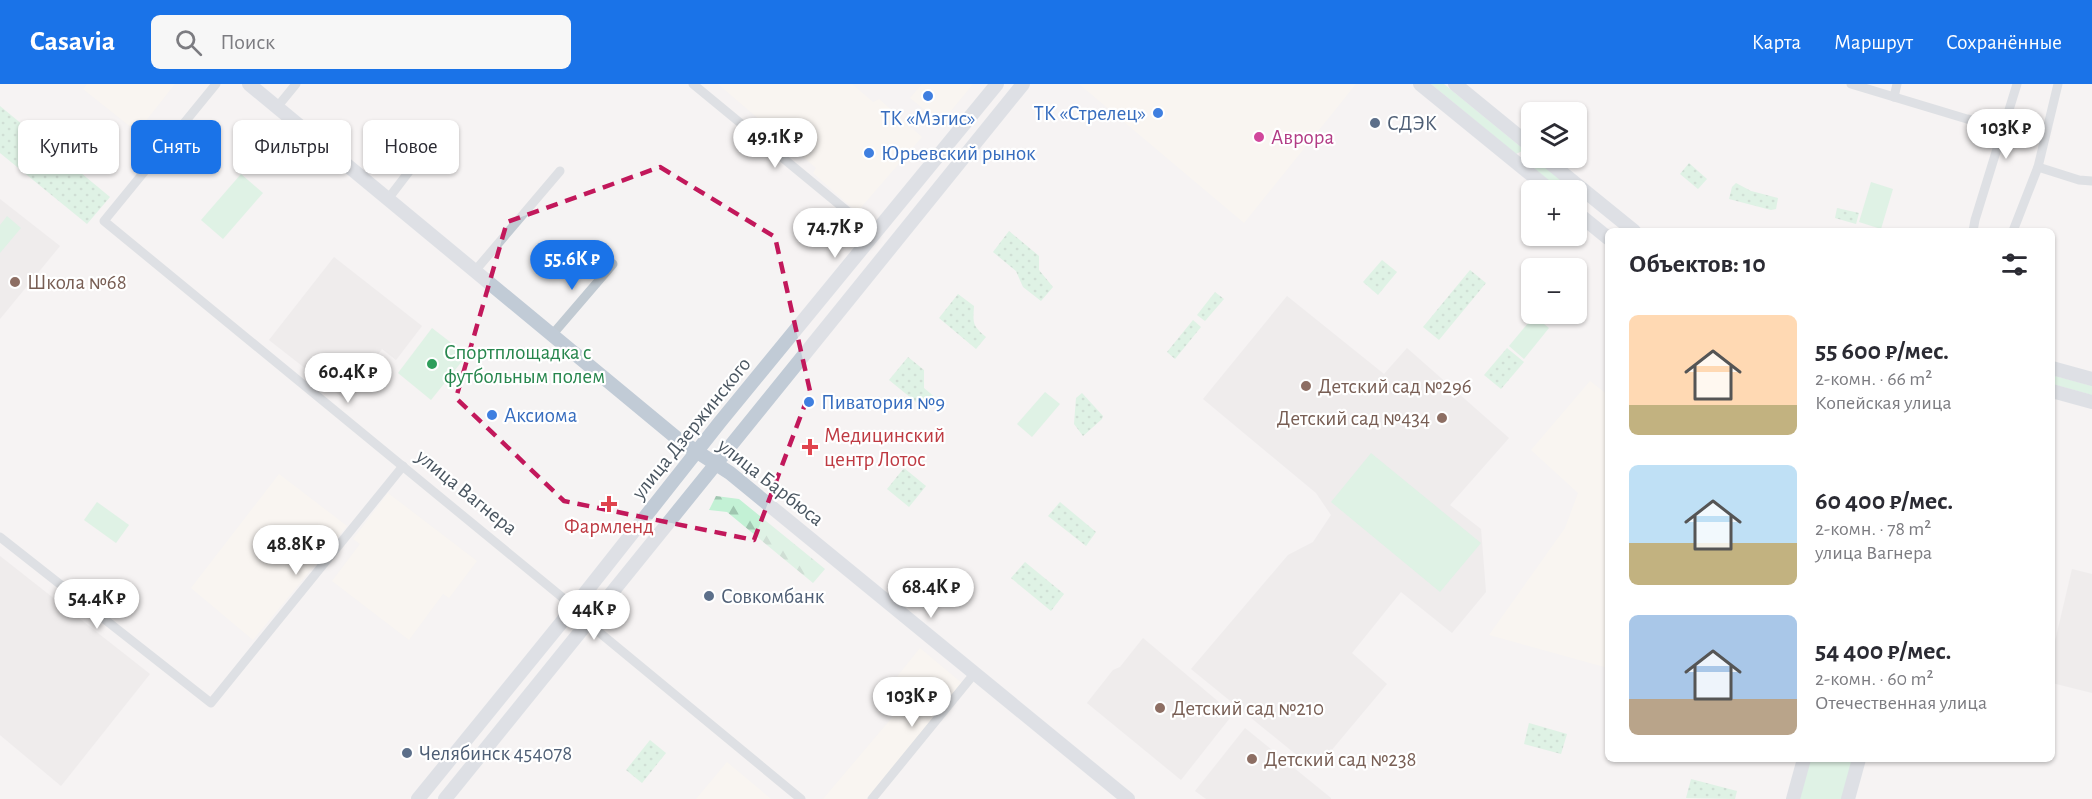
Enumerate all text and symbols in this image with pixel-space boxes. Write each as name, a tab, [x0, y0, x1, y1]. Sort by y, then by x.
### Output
search box	[151, 15, 571, 69]
icon: search	[172, 26, 205, 59]
text: Casavia	[30, 28, 115, 56]
text: Поиск	[220, 31, 275, 53]
text: Карта	[1752, 32, 1801, 53]
text: Маршрут	[1834, 32, 1913, 53]
text: Сохранённые	[1946, 32, 2062, 53]
marker: ТК «Мэгис»	[921, 89, 935, 103]
map controls	[1521, 102, 1587, 324]
button: layers	[1521, 102, 1587, 168]
place label: ТК «Стрелец»	[1034, 103, 1146, 124]
marker: ТК «Стрелец»	[1151, 106, 1165, 120]
place label: ТК «Мэгис»	[880, 108, 976, 129]
pin: 103K ₽	[1957, 109, 2055, 160]
place label: СДЭК	[1387, 113, 1437, 134]
marker: СДЭК	[1368, 116, 1382, 130]
pin: 49.1K ₽	[720, 118, 830, 169]
text: 103K ₽	[1981, 118, 2031, 138]
chip: Купить	[18, 120, 119, 174]
chip: Снять	[131, 120, 221, 174]
chip: Фильтры	[233, 120, 351, 174]
chip: Новое	[363, 120, 459, 174]
text: 49.1K ₽	[747, 127, 803, 147]
place label: Аврора	[1271, 127, 1334, 148]
marker: Аврора	[1252, 130, 1266, 144]
place label: Юрьевский рынок	[881, 143, 1036, 164]
marker: Юрьевский рынок	[862, 146, 876, 160]
button: +	[1521, 180, 1587, 246]
pin: 74.7K ₽	[780, 208, 890, 259]
text: 74.7K ₽	[807, 217, 863, 237]
pin: 55.6K ₽	[517, 240, 627, 291]
icon: filters	[1998, 248, 2031, 281]
text: 55.6K ₽	[544, 249, 600, 269]
text: Объектов: 10	[1629, 251, 1766, 277]
button: −	[1521, 258, 1587, 324]
place label: Школа №68	[27, 272, 127, 293]
marker: Школа №68	[8, 275, 22, 289]
text: 55 600 ₽/мес.	[1815, 338, 1949, 364]
icon: home	[1677, 339, 1749, 411]
place label: Спортплощадка с футбольным полем	[444, 342, 605, 387]
pin: 60.4K ₽	[293, 353, 403, 404]
street label: улица Дзержинского	[627, 353, 755, 504]
marker: Спортплощадка с футбольным полем	[425, 357, 439, 371]
text: 60.4K ₽	[319, 362, 377, 382]
text: 2-комн. · 66 m²	[1815, 369, 1932, 389]
place label: Детский сад №296	[1318, 376, 1472, 397]
marker: Детский сад №296	[1299, 379, 1313, 393]
place label: Пиватория №9	[821, 392, 945, 413]
text: Копейская улица	[1815, 393, 1952, 413]
marker: Пиватория №9	[802, 395, 816, 409]
place label: Аксиома	[504, 405, 578, 426]
marker: Аксиома	[485, 408, 499, 422]
place label: Детский сад №434	[1277, 408, 1430, 429]
marker: Детский сад №434	[1435, 411, 1449, 425]
place label: Медицинский центр Лотос	[824, 425, 945, 470]
street label: улица Барбюса	[713, 434, 828, 530]
marker: Медицинский центр Лотос	[801, 438, 819, 456]
street label: улица Вагнера	[411, 445, 521, 540]
text: 60 400 ₽/мес.	[1815, 488, 1953, 514]
icon: home	[1677, 489, 1749, 561]
marker: Фармленд	[602, 497, 616, 511]
place label: Фармленд	[564, 516, 654, 537]
text: 2-комн. · 78 m²	[1815, 519, 1931, 539]
pin: 48.8K ₽	[241, 525, 351, 576]
text: 48.8K ₽	[267, 534, 325, 554]
text: улица Вагнера	[1815, 543, 1932, 563]
pin: 68.4K ₽	[876, 568, 986, 619]
text: 68.4K ₽	[902, 577, 960, 597]
pin: 54.4K ₽	[42, 579, 152, 630]
place label: Совкомбанк	[721, 586, 825, 607]
text: 54.4K ₽	[68, 588, 126, 608]
marker: Совкомбанк	[702, 589, 716, 603]
pin: 44K ₽	[552, 590, 636, 641]
text: 44K ₽	[572, 599, 616, 619]
text: 54 400 ₽/мес.	[1815, 638, 1951, 664]
icon: home	[1677, 639, 1749, 711]
text: 2-комн. · 60 m²	[1815, 669, 1933, 689]
pin: 103K ₽	[863, 677, 961, 728]
text: 103K ₽	[887, 686, 937, 706]
text: Отечественная улица	[1815, 693, 1987, 713]
place label: Детский сад №210	[1172, 698, 1324, 719]
marker: Детский сад №210	[1153, 701, 1167, 715]
place label: Челябинск 454078	[419, 743, 572, 764]
marker: Челябинск 454078	[400, 746, 414, 760]
place label: Детский сад №238	[1264, 749, 1417, 770]
marker: Детский сад №238	[1245, 752, 1259, 766]

